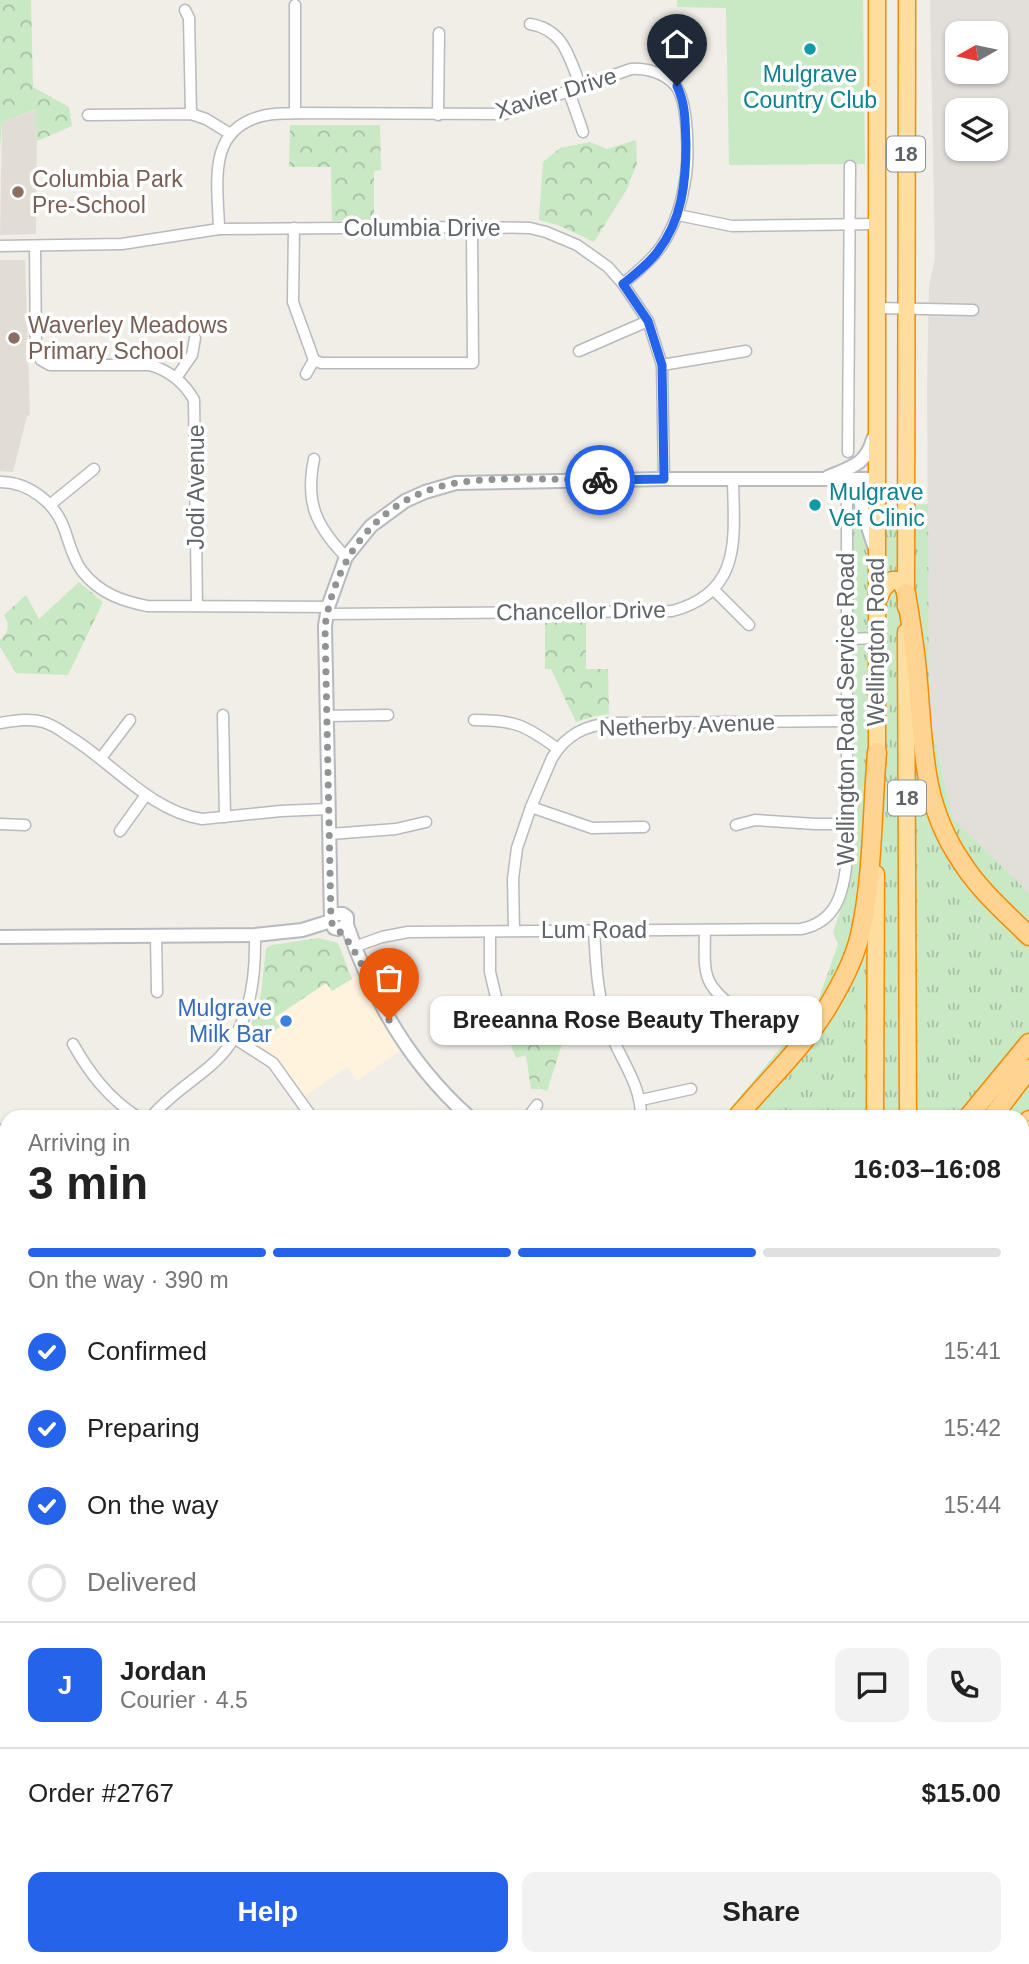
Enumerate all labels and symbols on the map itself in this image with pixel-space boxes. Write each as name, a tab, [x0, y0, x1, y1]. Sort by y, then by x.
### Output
pin	[647, 14, 707, 86]
north arrow	[945, 21, 1008, 84]
marker: Mulgrave Country Club	[802, 41, 818, 57]
place label: Mulgrave Country Club	[743, 61, 877, 113]
street label: Xavier Drive	[492, 62, 620, 124]
road number: 18	[887, 136, 925, 172]
place label: Columbia Park Pre-School	[32, 166, 183, 218]
marker: Columbia Park Pre-School	[10, 184, 26, 200]
street label: Columbia Drive	[343, 215, 501, 241]
place label: Waverley Meadows Primary School	[28, 312, 228, 364]
marker: Waverley Meadows Primary School	[6, 330, 22, 346]
street label: Jodi Avenue	[183, 425, 209, 549]
courier	[565, 445, 635, 515]
place label: Mulgrave Vet Clinic	[829, 479, 925, 531]
marker: Mulgrave Vet Clinic	[807, 497, 823, 513]
street label: Wellington Road Service Road	[833, 553, 859, 865]
street label: Wellington Road	[863, 558, 889, 726]
street label: Chancellor Drive	[496, 597, 666, 625]
street label: Netherby Avenue	[599, 709, 775, 741]
road number: 18	[888, 780, 926, 816]
street label: Lum Road	[541, 917, 647, 943]
pin	[359, 948, 419, 1020]
place label: Mulgrave Milk Bar	[177, 995, 272, 1047]
callout: Breeanna Rose Beauty Therapy	[431, 996, 823, 1044]
marker: Mulgrave Milk Bar	[278, 1013, 294, 1029]

